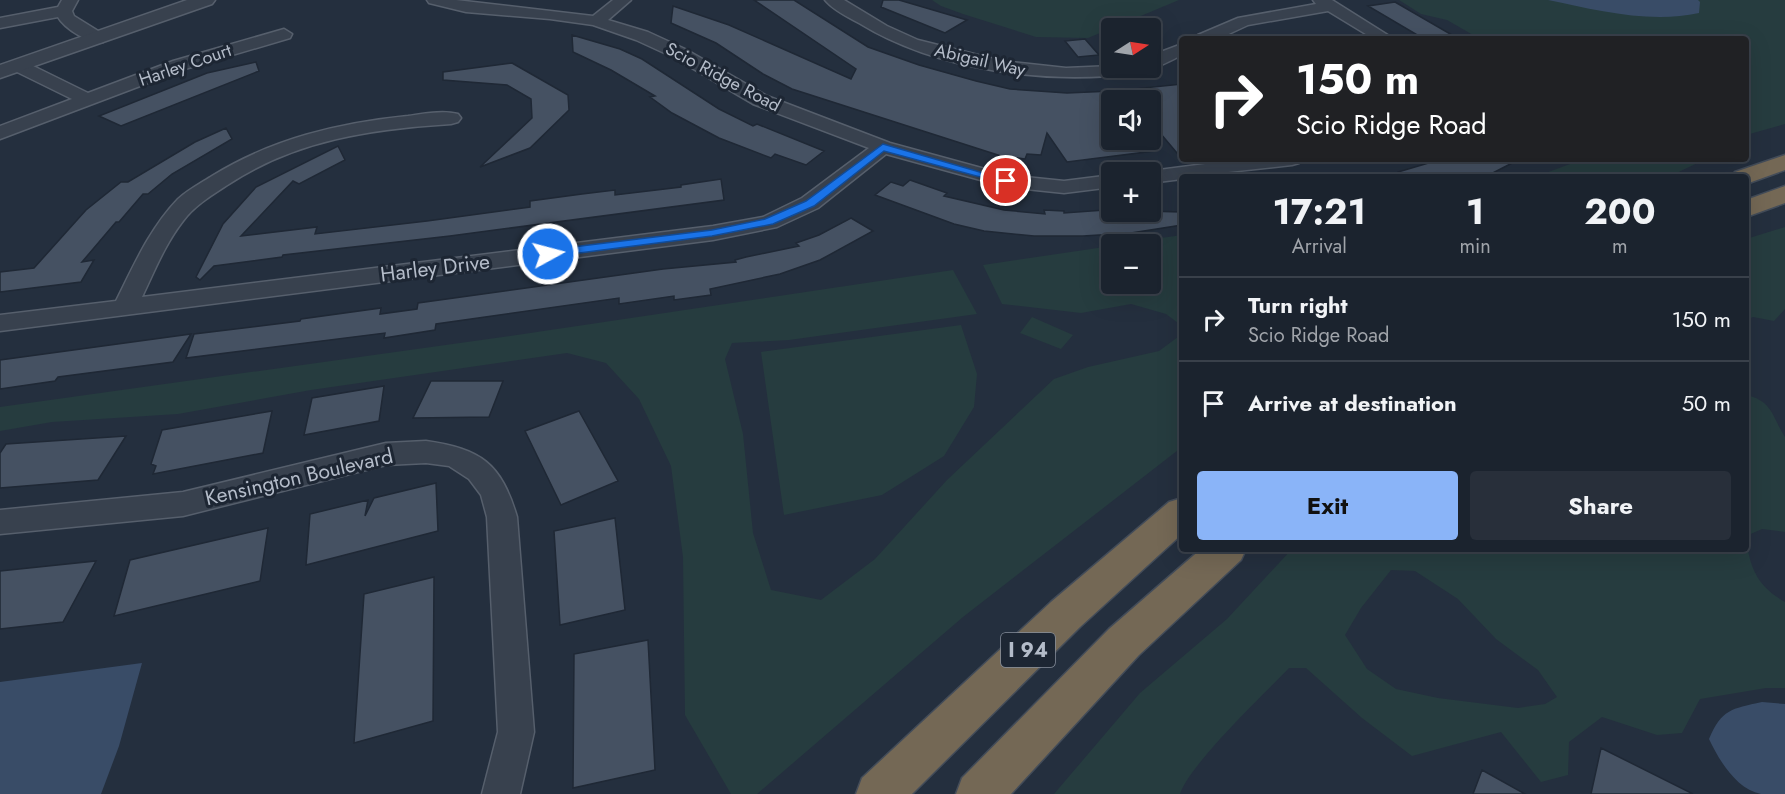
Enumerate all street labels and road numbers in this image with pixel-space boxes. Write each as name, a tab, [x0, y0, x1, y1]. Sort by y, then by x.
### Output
street label: Scio Ridge Road	[661, 36, 785, 118]
street label: Harley Court	[135, 37, 235, 93]
street label: Abigail Way	[932, 37, 1028, 83]
street label: Harley Drive	[379, 246, 492, 290]
street label: Kensington Boulevard	[202, 441, 396, 513]
road number: I 94	[1001, 633, 1055, 667]

